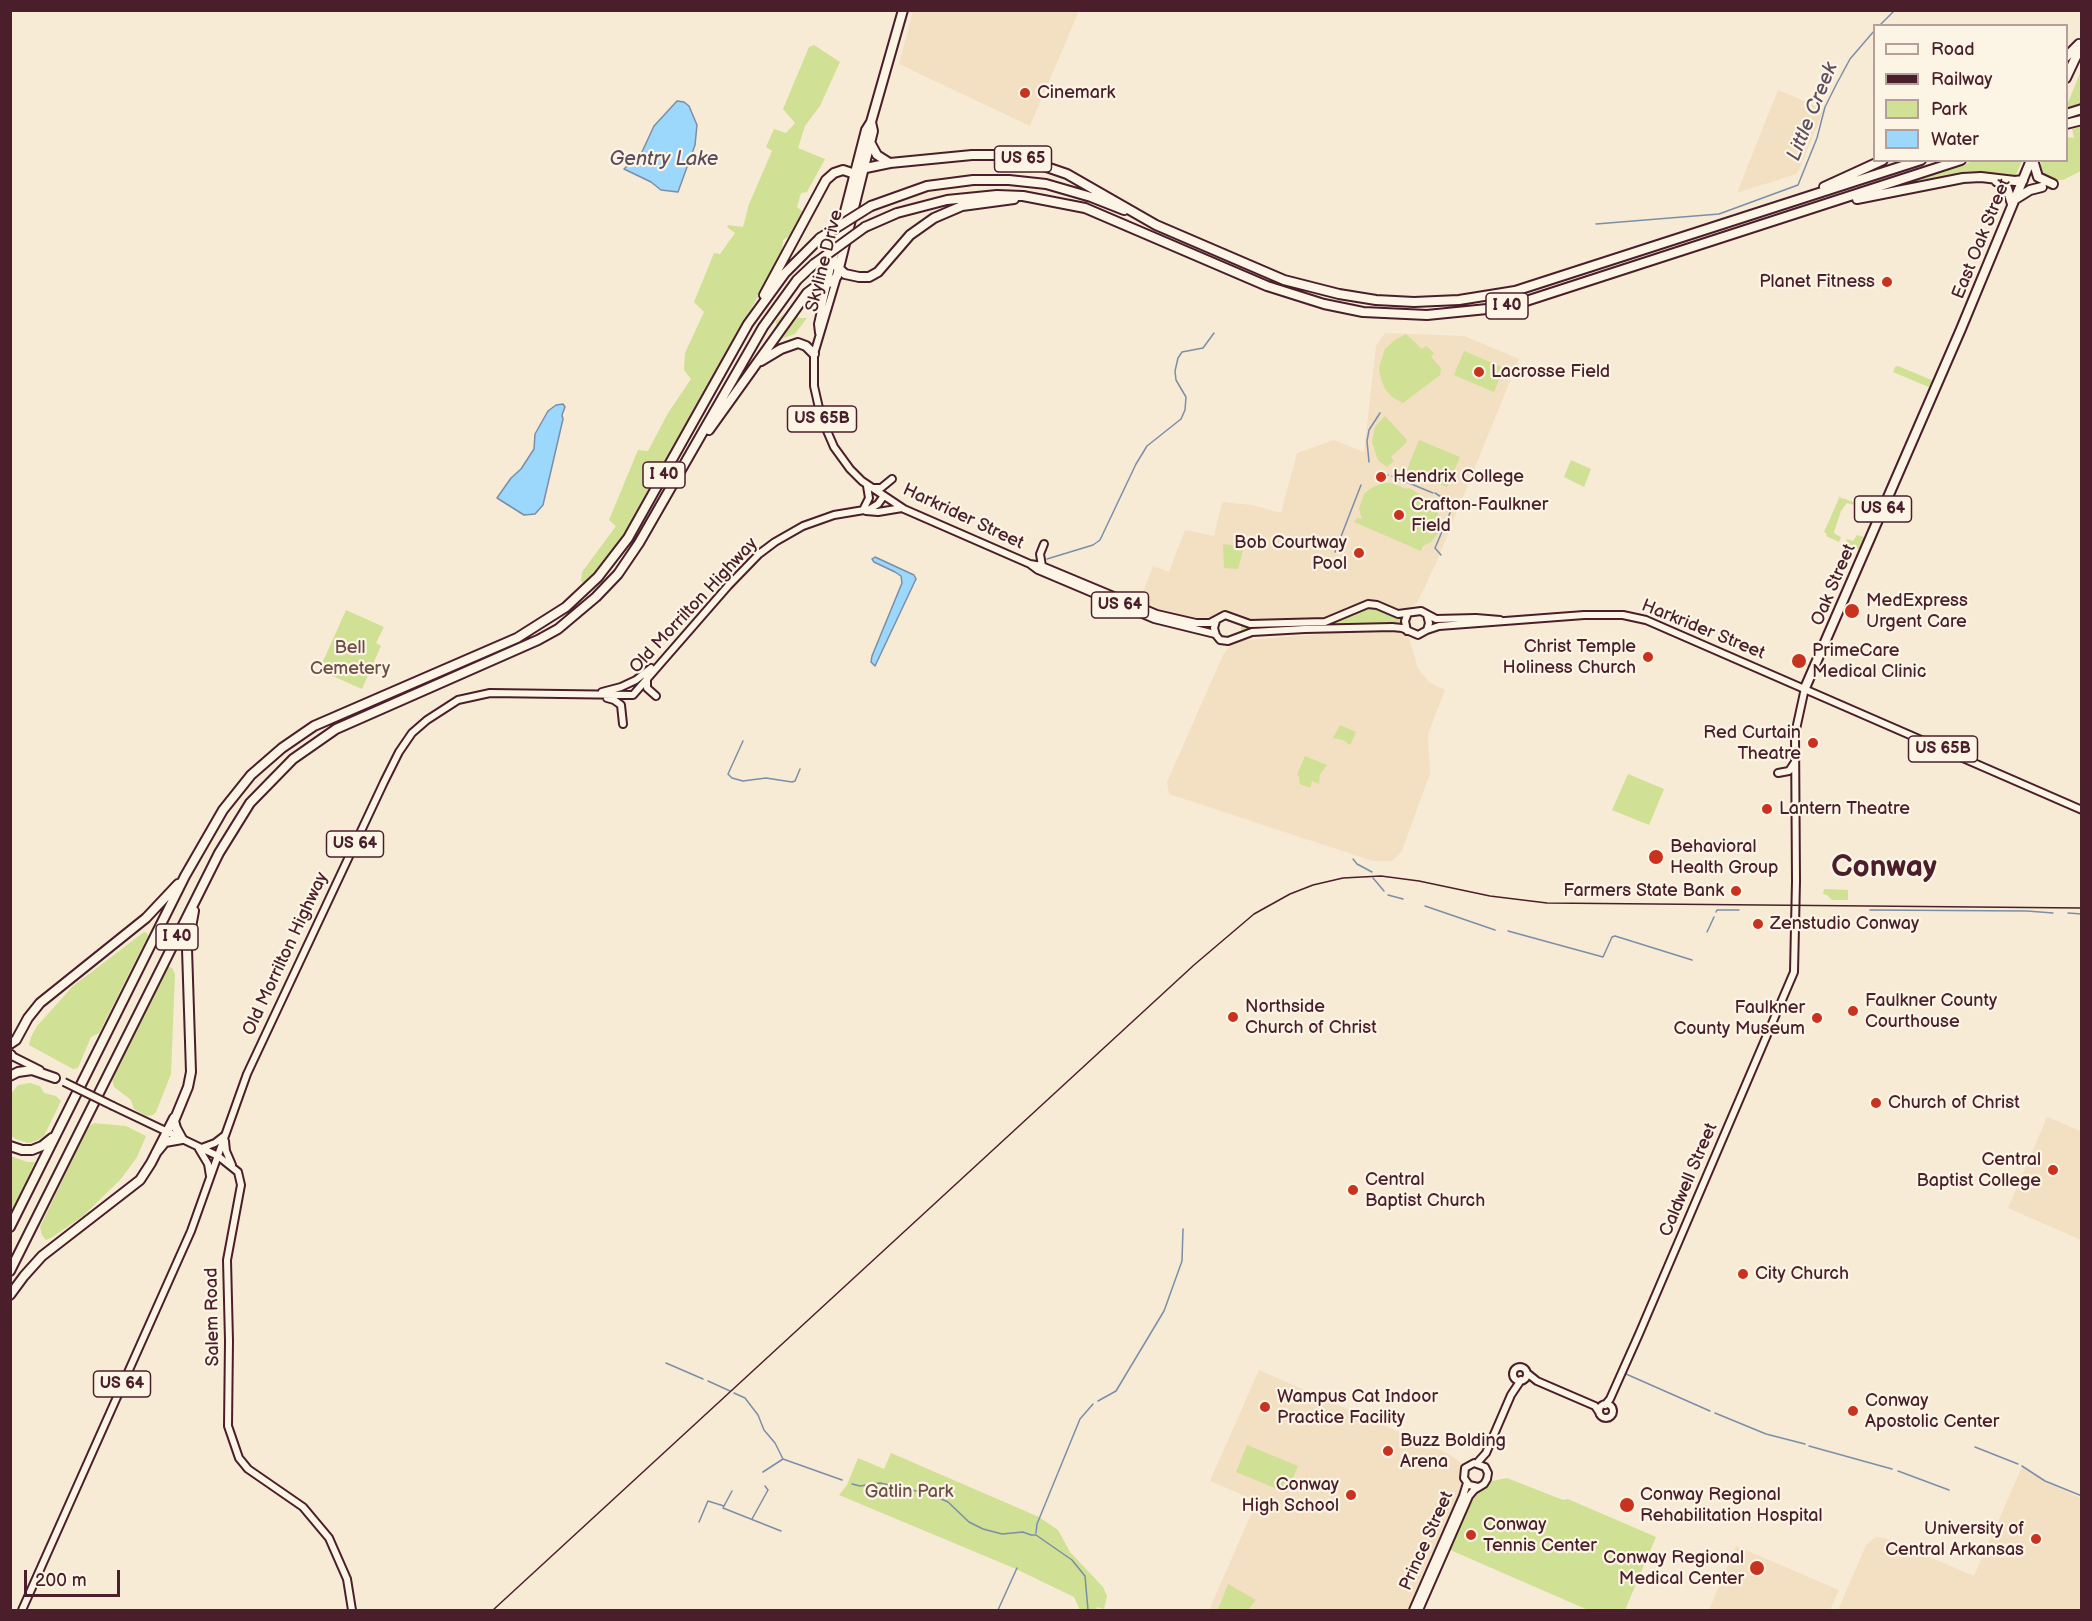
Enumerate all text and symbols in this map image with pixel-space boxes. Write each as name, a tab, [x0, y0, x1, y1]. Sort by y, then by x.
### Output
legend	[1873, 24, 2068, 162]
text: Road	[1931, 39, 1975, 60]
water label: Little Creek	[1782, 59, 1844, 165]
text: Railway	[1931, 69, 1993, 90]
place label: Cinemark	[1037, 82, 1115, 104]
marker: Cinemark	[1018, 86, 1032, 100]
text: Park	[1931, 99, 1967, 120]
text: Water	[1931, 129, 1979, 150]
road number: US 65	[994, 146, 1052, 172]
water label: Gentry Lake	[610, 148, 718, 172]
street label: East Oak Street	[1948, 176, 2016, 302]
street label: Skyline Drive	[802, 208, 848, 314]
place label: Planet Fitness	[1759, 271, 1875, 293]
marker: Planet Fitness	[1880, 275, 1894, 289]
road number: I 40	[1486, 293, 1528, 319]
place label: Lacrosse Field	[1491, 361, 1610, 383]
marker: Lacrosse Field	[1472, 365, 1486, 379]
road number: US 65B	[788, 406, 856, 432]
road number: I 40	[643, 462, 685, 488]
place label: Hendrix College	[1393, 466, 1524, 488]
marker: Hendrix College	[1374, 470, 1388, 484]
street label: Harkrider Street	[899, 479, 1027, 555]
place label: Crafton-Faulkner Field	[1411, 494, 1548, 536]
road number: US 64	[1854, 496, 1912, 522]
marker: Crafton-Faulkner Field	[1392, 508, 1406, 522]
place label: Bob Courtway Pool	[1234, 532, 1347, 574]
street label: Old Morrilton Highway	[625, 534, 763, 678]
street label: Oak Street	[1807, 541, 1861, 629]
marker: Bob Courtway Pool	[1352, 546, 1366, 560]
place label: MedExpress Urgent Care	[1866, 590, 1968, 632]
road number: US 64	[1092, 592, 1148, 618]
street label: Harkrider Street	[1638, 595, 1768, 665]
marker: MedExpress Urgent Care	[1843, 602, 1861, 620]
place label: Christ Temple Holiness Church	[1503, 636, 1636, 678]
park label: Bell Cemetery	[310, 637, 390, 680]
place label: PrimeCare Medical Clinic	[1812, 640, 1926, 682]
marker: Christ Temple Holiness Church	[1641, 650, 1655, 664]
marker: PrimeCare Medical Clinic	[1790, 652, 1808, 670]
place label: Red Curtain Theatre	[1703, 722, 1801, 764]
marker: Red Curtain Theatre	[1806, 736, 1820, 750]
road number: US 65B	[1908, 736, 1978, 762]
place label: Lantern Theatre	[1779, 798, 1910, 820]
marker: Lantern Theatre	[1760, 802, 1774, 816]
road number: US 64	[326, 831, 384, 857]
place label: Behavioral Health Group	[1670, 836, 1779, 878]
marker: Behavioral Health Group	[1647, 848, 1665, 866]
district label: Conway	[1831, 850, 1937, 886]
street label: Old Morrilton Highway	[239, 869, 333, 1039]
place label: Farmers State Bank	[1563, 880, 1724, 902]
marker: Farmers State Bank	[1729, 884, 1743, 898]
place label: Zenstudio Conway	[1770, 913, 1919, 935]
marker: Zenstudio Conway	[1751, 917, 1765, 931]
road number: I 40	[156, 924, 198, 950]
place label: Faulkner County Courthouse	[1865, 990, 1997, 1032]
place label: Northside Church of Christ	[1245, 996, 1377, 1038]
place label: Faulkner County Museum	[1673, 997, 1805, 1040]
marker: Faulkner County Courthouse	[1846, 1004, 1860, 1018]
marker: Northside Church of Christ	[1226, 1010, 1240, 1024]
marker: Faulkner County Museum	[1810, 1011, 1824, 1025]
place label: Church of Christ	[1888, 1092, 2020, 1114]
marker: Church of Christ	[1869, 1096, 1883, 1110]
street label: Caldwell Street	[1655, 1120, 1723, 1240]
place label: Central Baptist College	[1917, 1149, 2041, 1192]
marker: Central Baptist College	[2046, 1163, 2060, 1177]
place label: Central Baptist Church	[1365, 1169, 1485, 1212]
marker: Central Baptist Church	[1346, 1183, 1360, 1197]
place label: City Church	[1755, 1263, 1849, 1285]
street label: Salem Road	[201, 1267, 225, 1367]
marker: City Church	[1736, 1267, 1750, 1281]
road number: US 64	[94, 1371, 150, 1397]
place label: Wampus Cat Indoor Practice Facility	[1277, 1386, 1438, 1428]
place label: Conway Apostolic Center	[1865, 1390, 1999, 1432]
marker: Wampus Cat Indoor Practice Facility	[1258, 1400, 1272, 1414]
marker: Conway Apostolic Center	[1846, 1404, 1860, 1418]
place label: Buzz Bolding Arena	[1400, 1430, 1506, 1472]
marker: Buzz Bolding Arena	[1381, 1444, 1395, 1458]
place label: Conway High School	[1242, 1474, 1339, 1516]
park label: Gatlin Park	[865, 1481, 953, 1503]
place label: Conway Regional Rehabilitation Hospital	[1640, 1484, 1822, 1526]
marker: Conway High School	[1344, 1488, 1358, 1502]
street label: Prince Street	[1395, 1488, 1459, 1594]
marker: Conway Regional Rehabilitation Hospital	[1618, 1496, 1636, 1514]
place label: Conway Tennis Center	[1483, 1514, 1597, 1556]
place label: University of Central Arkansas	[1885, 1518, 2024, 1561]
marker: Conway Tennis Center	[1464, 1528, 1478, 1542]
marker: University of Central Arkansas	[2029, 1532, 2043, 1546]
place label: Conway Regional Medical Center	[1603, 1547, 1744, 1590]
scale bar	[27, 1558, 123, 1596]
marker: Conway Regional Medical Center	[1748, 1559, 1766, 1577]
text: 200 m	[35, 1570, 87, 1591]

